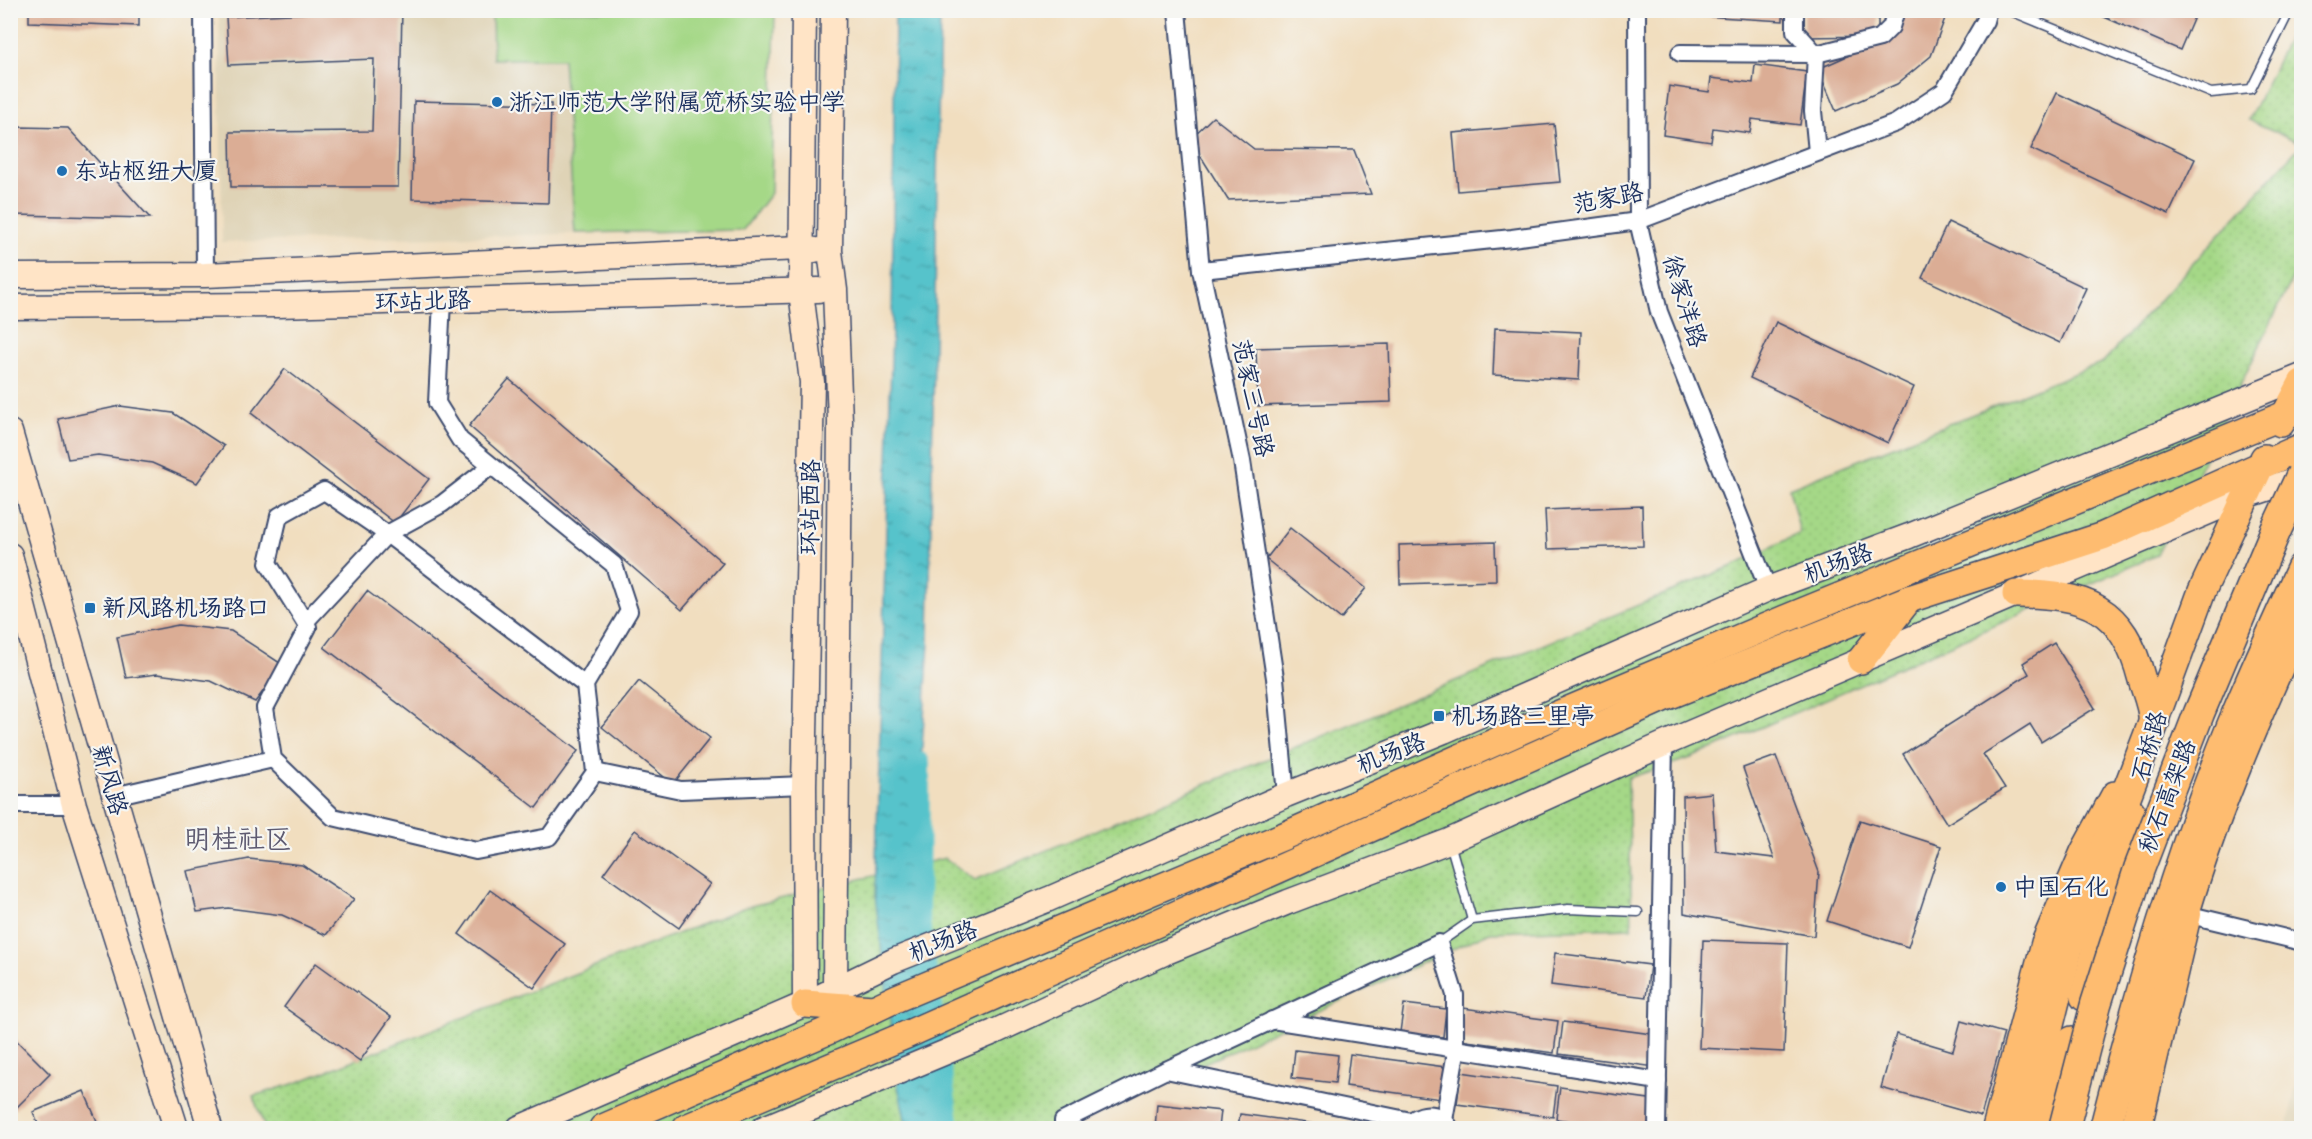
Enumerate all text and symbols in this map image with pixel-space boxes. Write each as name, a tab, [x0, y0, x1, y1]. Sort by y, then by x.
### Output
place label: 浙江师范大学附属笕桥实验中学	[509, 87, 845, 122]
marker: 浙江师范大学附属笕桥实验中学	[490, 95, 504, 109]
place label: 东站枢纽大厦	[74, 156, 218, 191]
marker: 东站枢纽大厦	[55, 164, 69, 178]
street label: 范家路	[1570, 176, 1647, 225]
street label: 徐家洋路	[1652, 251, 1713, 353]
street label: 环站北路	[375, 284, 472, 323]
street label: 范家三号路	[1221, 336, 1280, 461]
street label: 环站西路	[794, 459, 831, 555]
street label: 机场路	[1799, 536, 1879, 595]
place label: 新风路机场路口	[102, 593, 270, 628]
marker: 新风路机场路口	[83, 601, 97, 615]
place label: 机场路三里亭	[1451, 701, 1595, 736]
street label: 石桥路	[2125, 707, 2178, 786]
marker: 机场路三里亭	[1432, 709, 1446, 723]
street label: 机场路	[1352, 726, 1432, 785]
street label: 秋石高架路	[2131, 735, 2207, 859]
street label: 新风路	[81, 741, 134, 820]
district label: 明桂社区	[184, 822, 292, 861]
place label: 中国石化	[2013, 872, 2109, 907]
marker: 中国石化	[1994, 880, 2008, 894]
street label: 机场路	[904, 914, 984, 973]

